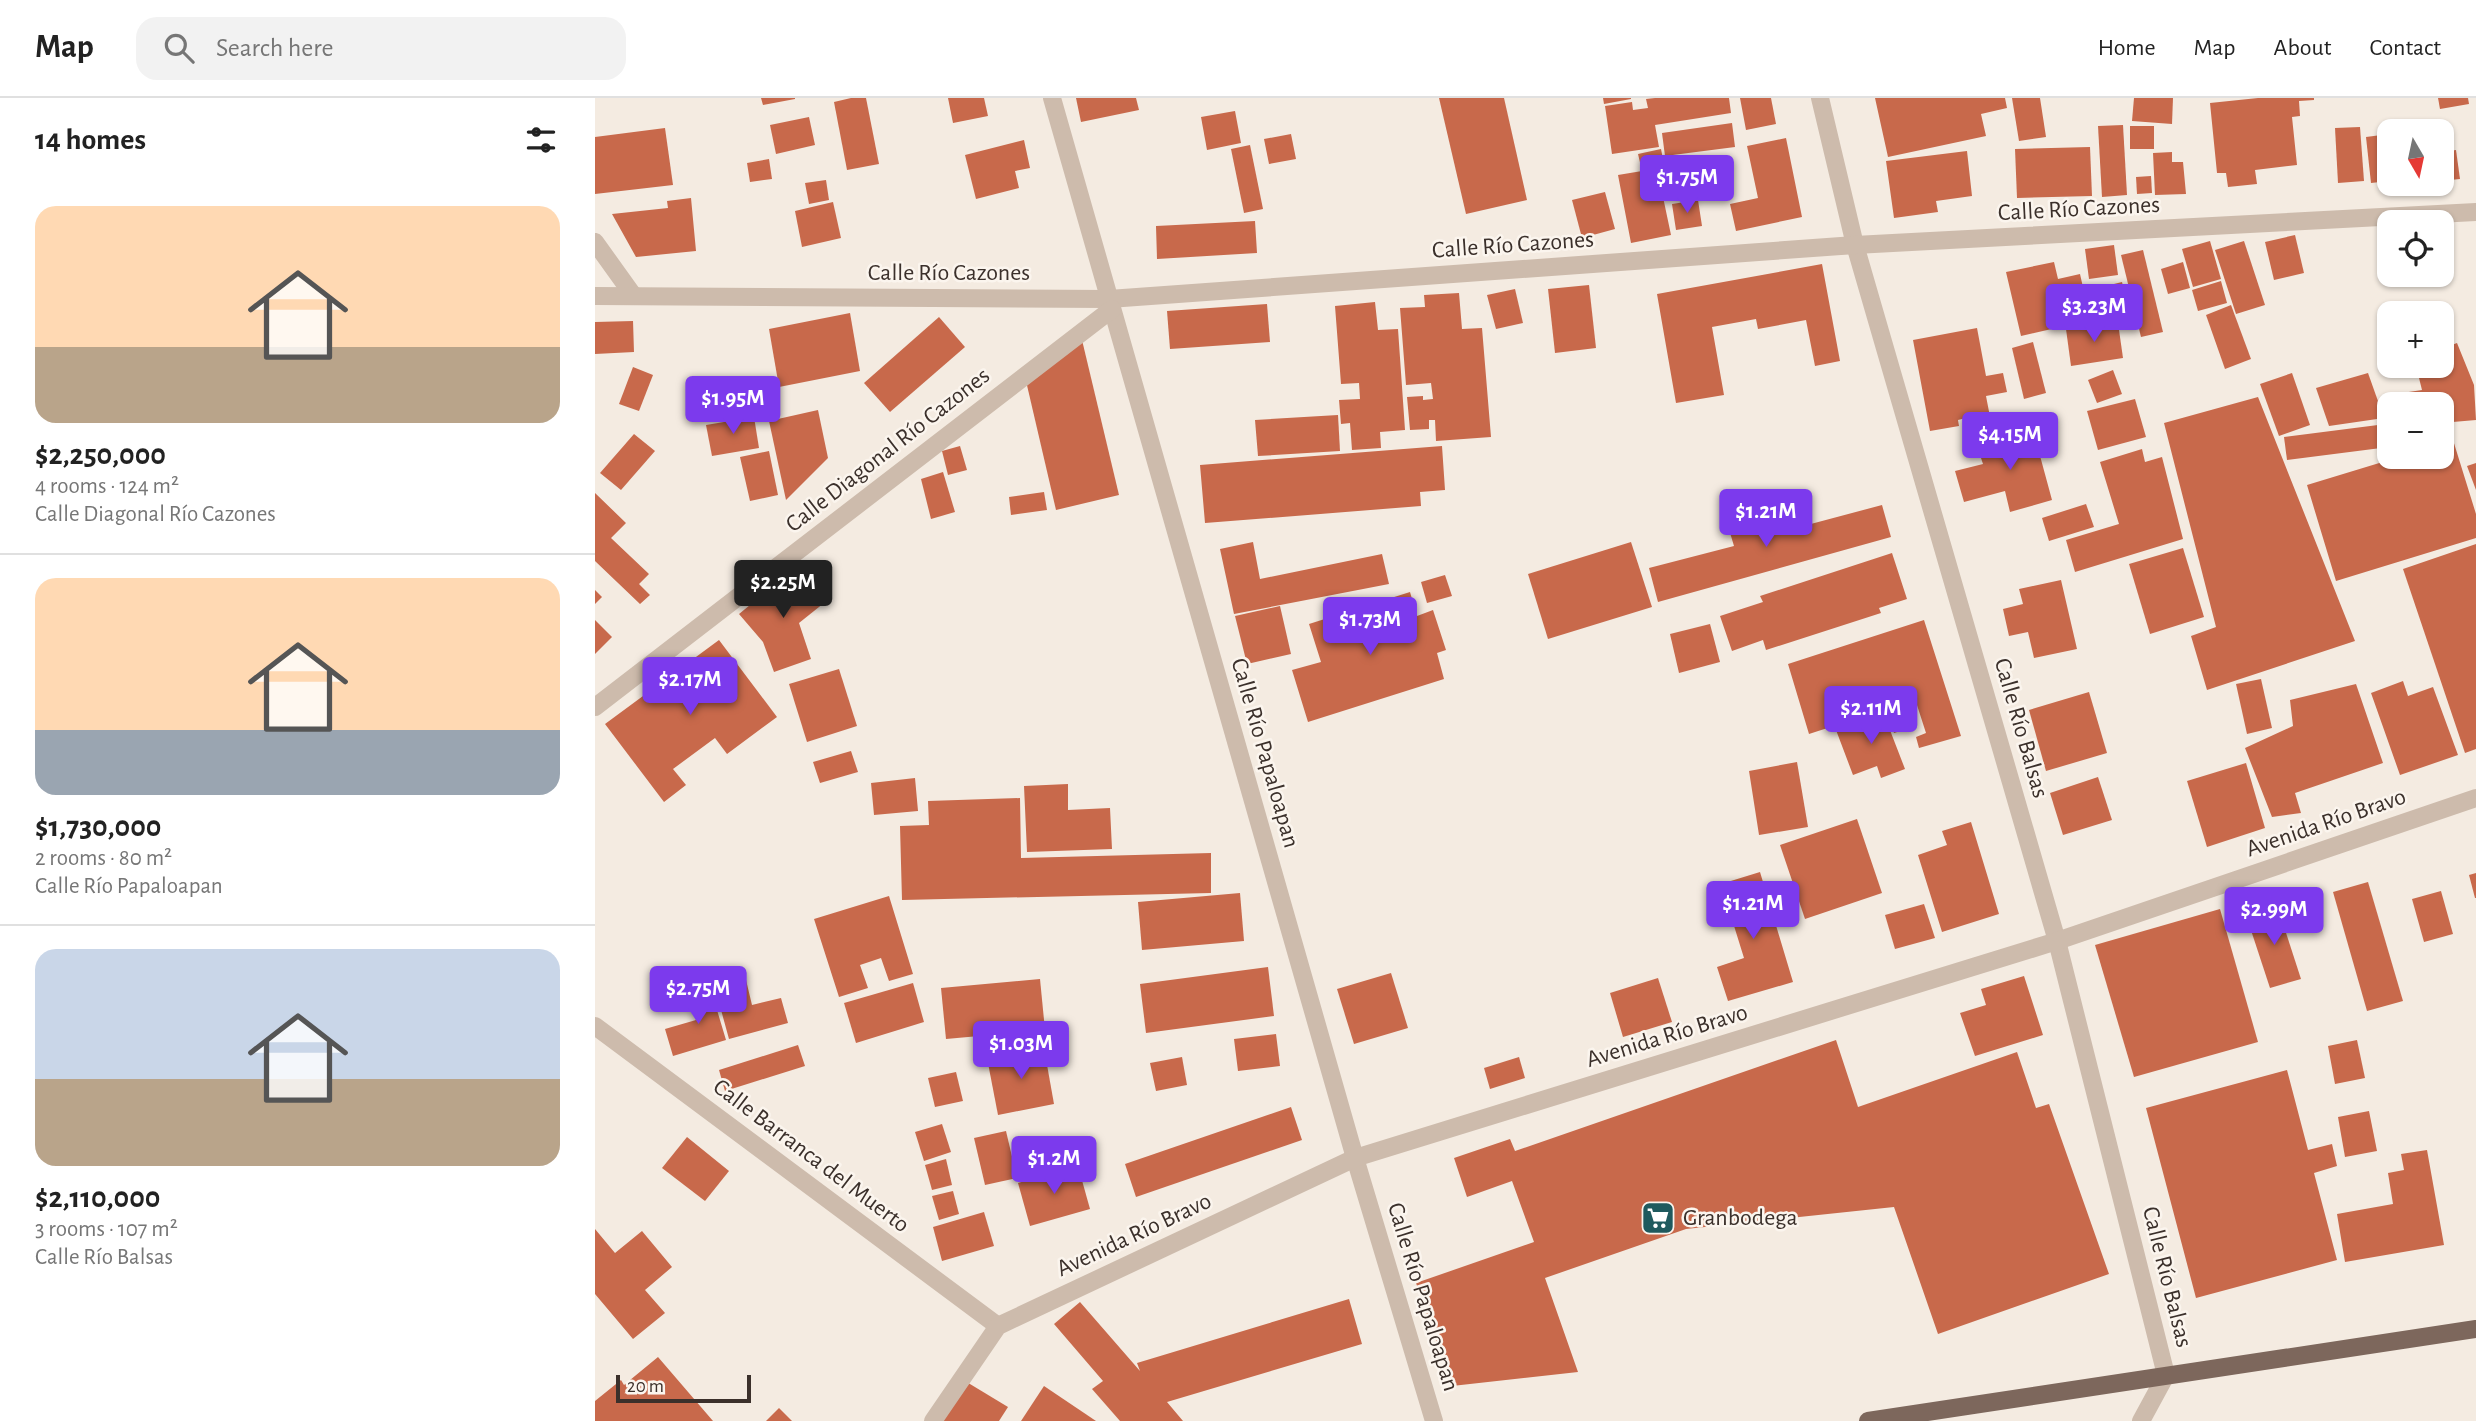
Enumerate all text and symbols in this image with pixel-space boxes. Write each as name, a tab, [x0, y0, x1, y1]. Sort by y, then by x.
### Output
search box	[136, 17, 626, 80]
icon: search	[160, 29, 198, 67]
text: Map	[35, 31, 94, 64]
text: Search here	[216, 35, 334, 61]
text: Home	[2098, 36, 2156, 60]
text: Map	[2194, 36, 2236, 60]
text: About	[2274, 36, 2331, 60]
text: Contact	[2369, 36, 2441, 60]
north arrow	[2377, 119, 2453, 196]
map controls	[2377, 119, 2454, 469]
icon: filters	[522, 121, 560, 159]
text: 14 homes	[35, 125, 146, 155]
pin: $1.75M	[1630, 156, 1744, 215]
text: $1.75M	[1656, 166, 1718, 189]
street label: Calle Río Cazones	[1997, 193, 2161, 225]
button: locate	[2377, 210, 2454, 287]
street label: Calle Río Cazones	[1431, 227, 1595, 263]
icon: home	[235, 252, 361, 378]
street label: Calle Río Cazones	[868, 261, 1030, 285]
pin: $3.23M	[2037, 285, 2151, 344]
text: $3.23M	[2062, 295, 2126, 318]
button: +	[2377, 301, 2454, 378]
street label: Calle Diagonal Río Cazones	[782, 363, 994, 537]
pin: $1.95M	[676, 376, 790, 436]
text: $1.95M	[701, 387, 765, 410]
button: −	[2377, 392, 2454, 469]
pin: $4.15M	[1953, 412, 2067, 472]
text: $4.15M	[1978, 423, 2042, 446]
text: $2,250,000	[35, 440, 166, 470]
text: 4 rooms · 124 m²	[35, 475, 179, 498]
pin: $1.21M	[1709, 490, 1823, 549]
text: $1.21M	[1735, 500, 1797, 523]
text: Calle Diagonal Río Cazones	[35, 503, 276, 526]
pin: $2.25M	[726, 560, 840, 620]
text: $2.25M	[750, 571, 816, 594]
pin: $1.73M	[1313, 598, 1427, 657]
text: $1.73M	[1339, 608, 1401, 631]
icon: home	[235, 624, 361, 750]
street label: Calle Río Balsas	[1990, 655, 2052, 801]
street label: Calle Río Papaloapan	[1226, 656, 1304, 850]
pin: $2.17M	[633, 658, 747, 717]
text: $2.17M	[659, 668, 722, 691]
pin: $2.11M	[1814, 686, 1928, 746]
text: $2.11M	[1840, 697, 1902, 720]
street label: Avenida Río Bravo	[2243, 784, 2409, 862]
text: $1,730,000	[35, 812, 161, 842]
text: 2 rooms · 80 m²	[35, 847, 172, 870]
text: Calle Río Papaloapan	[35, 875, 223, 898]
pin: $1.21M	[1696, 882, 1810, 941]
pin: $2.99M	[2217, 888, 2331, 947]
text: $1.21M	[1722, 892, 1784, 915]
text: $2.99M	[2241, 898, 2308, 921]
pin: $2.75M	[641, 967, 755, 1026]
text: $2.75M	[666, 977, 730, 1000]
icon: home	[235, 995, 361, 1121]
street label: Avenida Río Bravo	[1583, 1000, 1751, 1072]
pin: $1.03M	[964, 1021, 1078, 1081]
text: $1.03M	[989, 1032, 1053, 1055]
street label: Calle Barranca del Muerto	[708, 1075, 914, 1237]
pin: $1.2M	[1005, 1136, 1103, 1196]
text: $1.2M	[1027, 1147, 1081, 1170]
text: $2,110,000	[35, 1183, 161, 1213]
street label: Avenida Río Bravo	[1053, 1189, 1215, 1281]
supermarket icon: Granbodega	[1639, 1199, 1677, 1237]
street label: Calle Río Papaloapan	[1383, 1200, 1463, 1394]
street label: Calle Río Balsas	[2138, 1204, 2196, 1350]
place label: Granbodega	[1683, 1206, 1798, 1230]
text: 3 rooms · 107 m²	[35, 1218, 178, 1241]
text: Calle Río Balsas	[35, 1246, 173, 1269]
scale bar	[616, 1372, 751, 1404]
text: 20 m	[627, 1377, 664, 1396]

